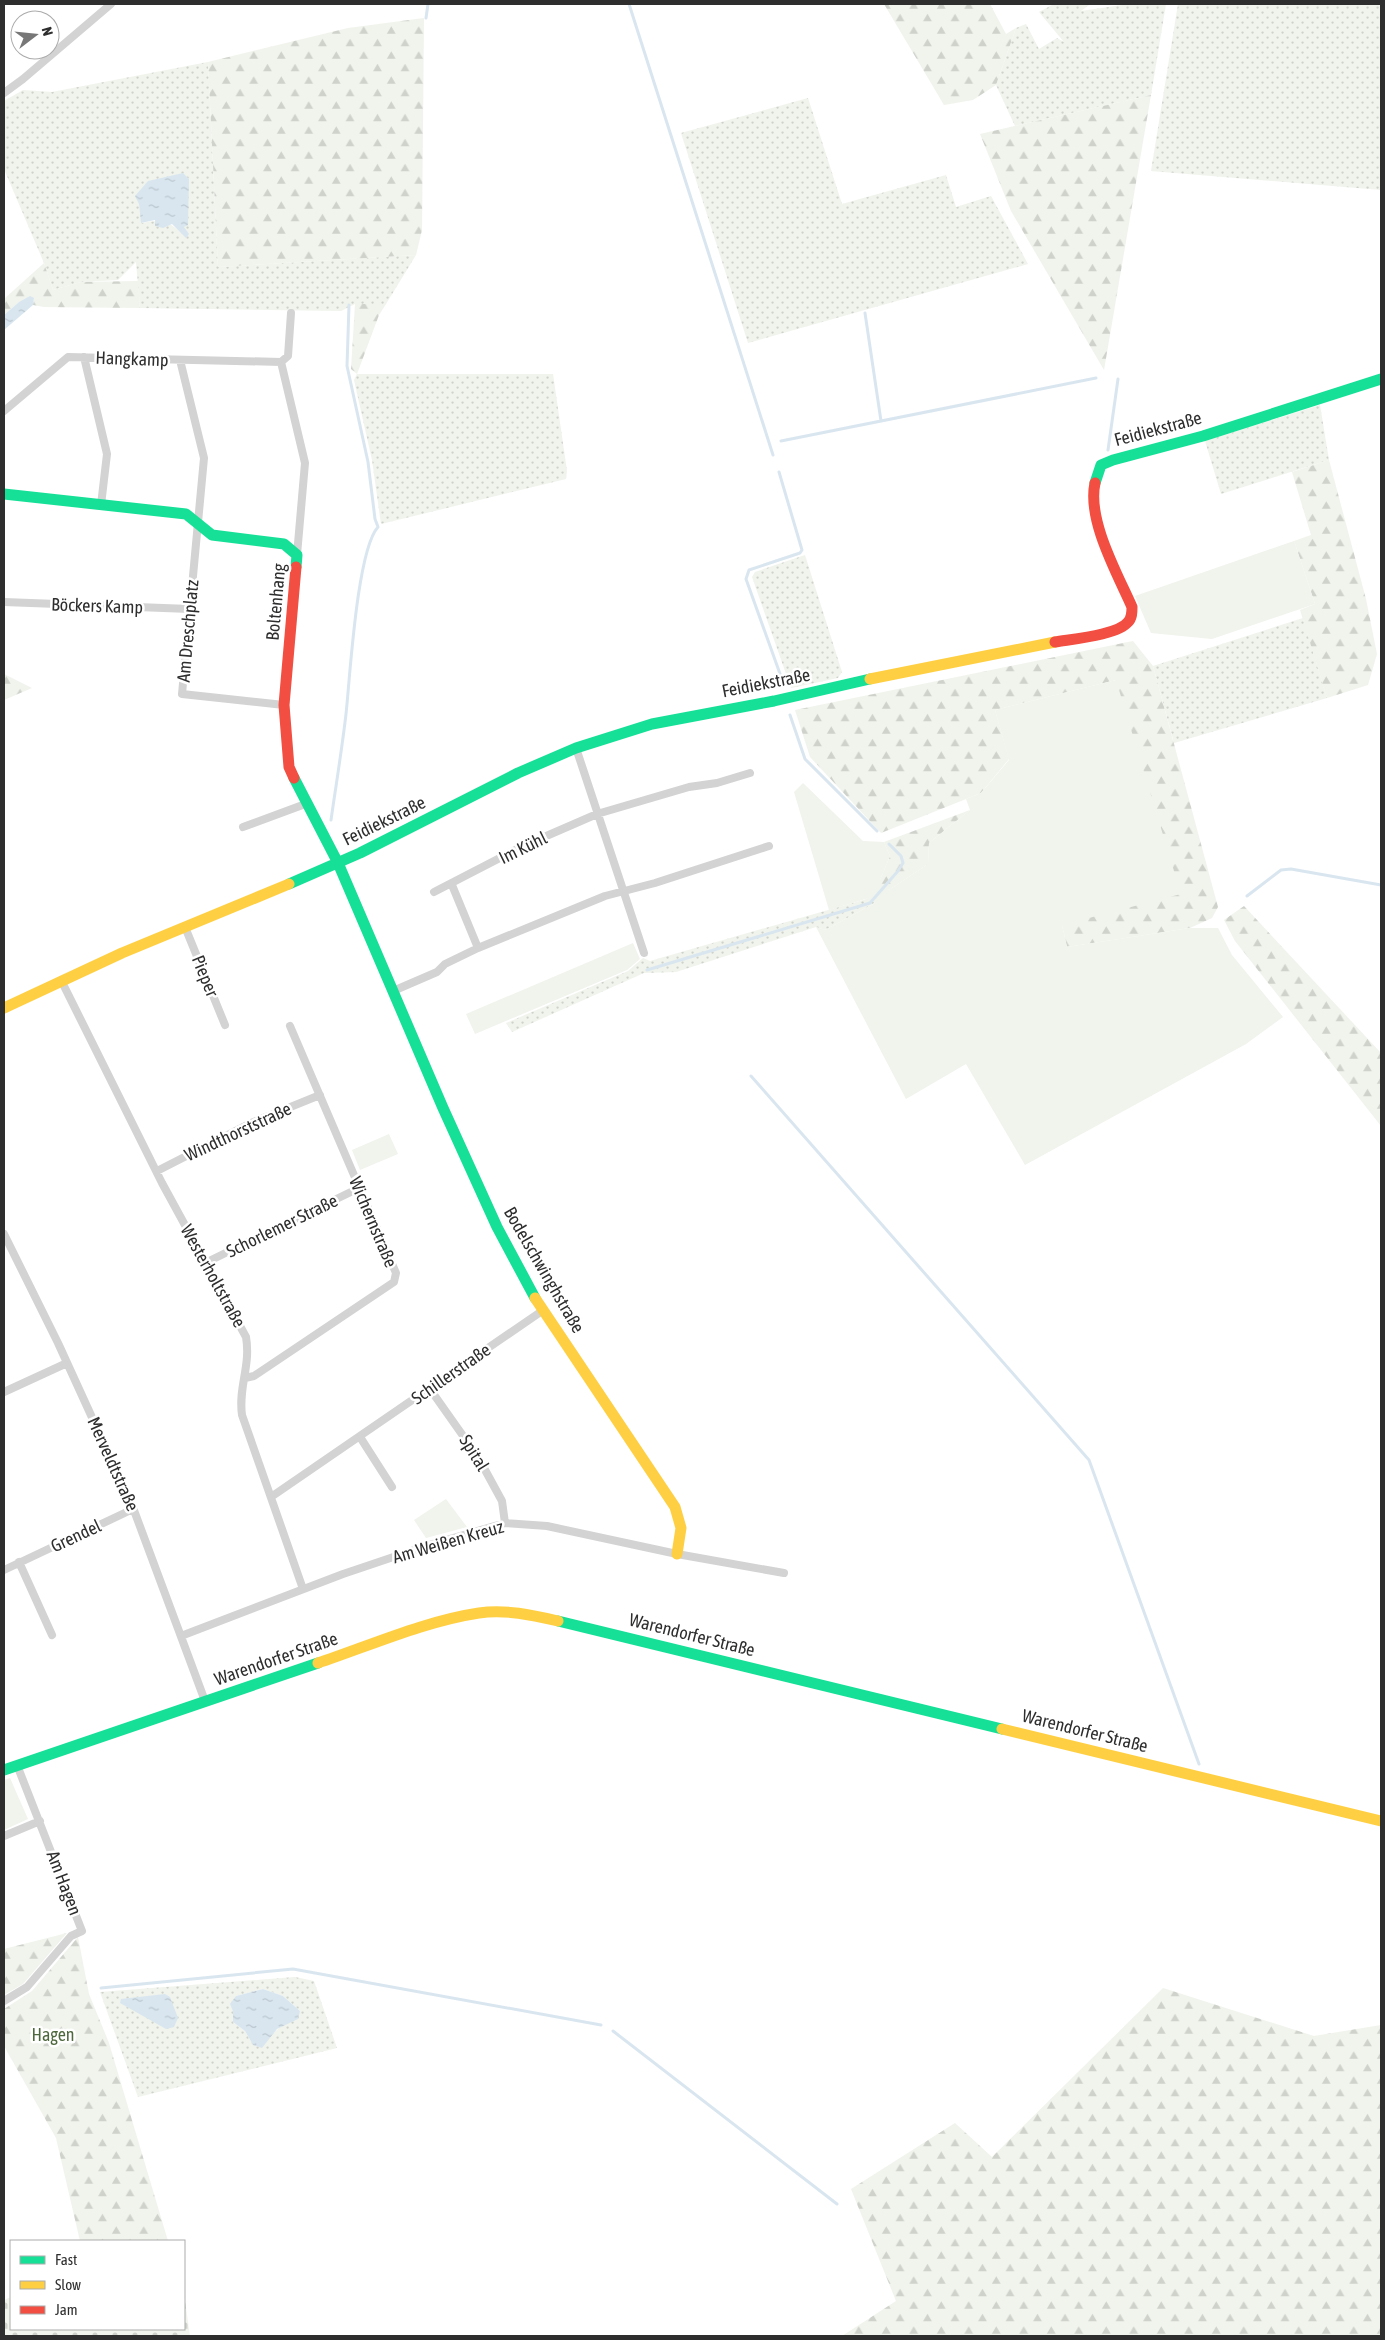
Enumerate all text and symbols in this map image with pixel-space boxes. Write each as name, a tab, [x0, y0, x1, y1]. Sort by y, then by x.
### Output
north arrow	[10, 10, 60, 60]
text: N	[39, 25, 56, 38]
street label: Hangkamp	[95, 347, 169, 370]
street label: Feidiekstraße	[1112, 407, 1204, 450]
street label: Boltenhang	[262, 562, 289, 641]
street label: Am Dreschplatz	[173, 578, 202, 683]
street label: Böckers Kamp	[51, 593, 143, 618]
street label: Feidiekstraße	[720, 664, 812, 701]
street label: Feidiekstraße	[339, 792, 429, 850]
street label: Im Kühl	[495, 827, 550, 868]
street label: Pieper	[188, 952, 223, 1000]
street label: Windthorststraße	[181, 1098, 294, 1165]
street label: Wichernstraße	[345, 1173, 402, 1270]
street label: Schorlemer Straße	[223, 1190, 341, 1262]
street label: Bodelschwinghstraße	[500, 1203, 589, 1336]
street label: Westerholtstraße	[177, 1221, 250, 1331]
street label: Schillerstraße	[407, 1339, 494, 1408]
street label: Merveldtstraße	[83, 1414, 144, 1514]
street label: Spital	[455, 1431, 494, 1475]
street label: Grendel	[47, 1515, 105, 1556]
street label: Am Weißen Kreuz	[390, 1516, 506, 1567]
street label: Warendorfer Straße	[627, 1609, 757, 1660]
street label: Warendorfer Straße	[212, 1628, 340, 1689]
street label: Warendorfer Straße	[1020, 1705, 1150, 1756]
street label: Am Hagen	[43, 1848, 86, 1918]
park label: Hagen	[31, 2024, 75, 2045]
legend	[10, 2240, 185, 2330]
text: Fast	[55, 2251, 77, 2268]
text: Slow	[55, 2276, 81, 2293]
text: Jam	[55, 2301, 78, 2318]

